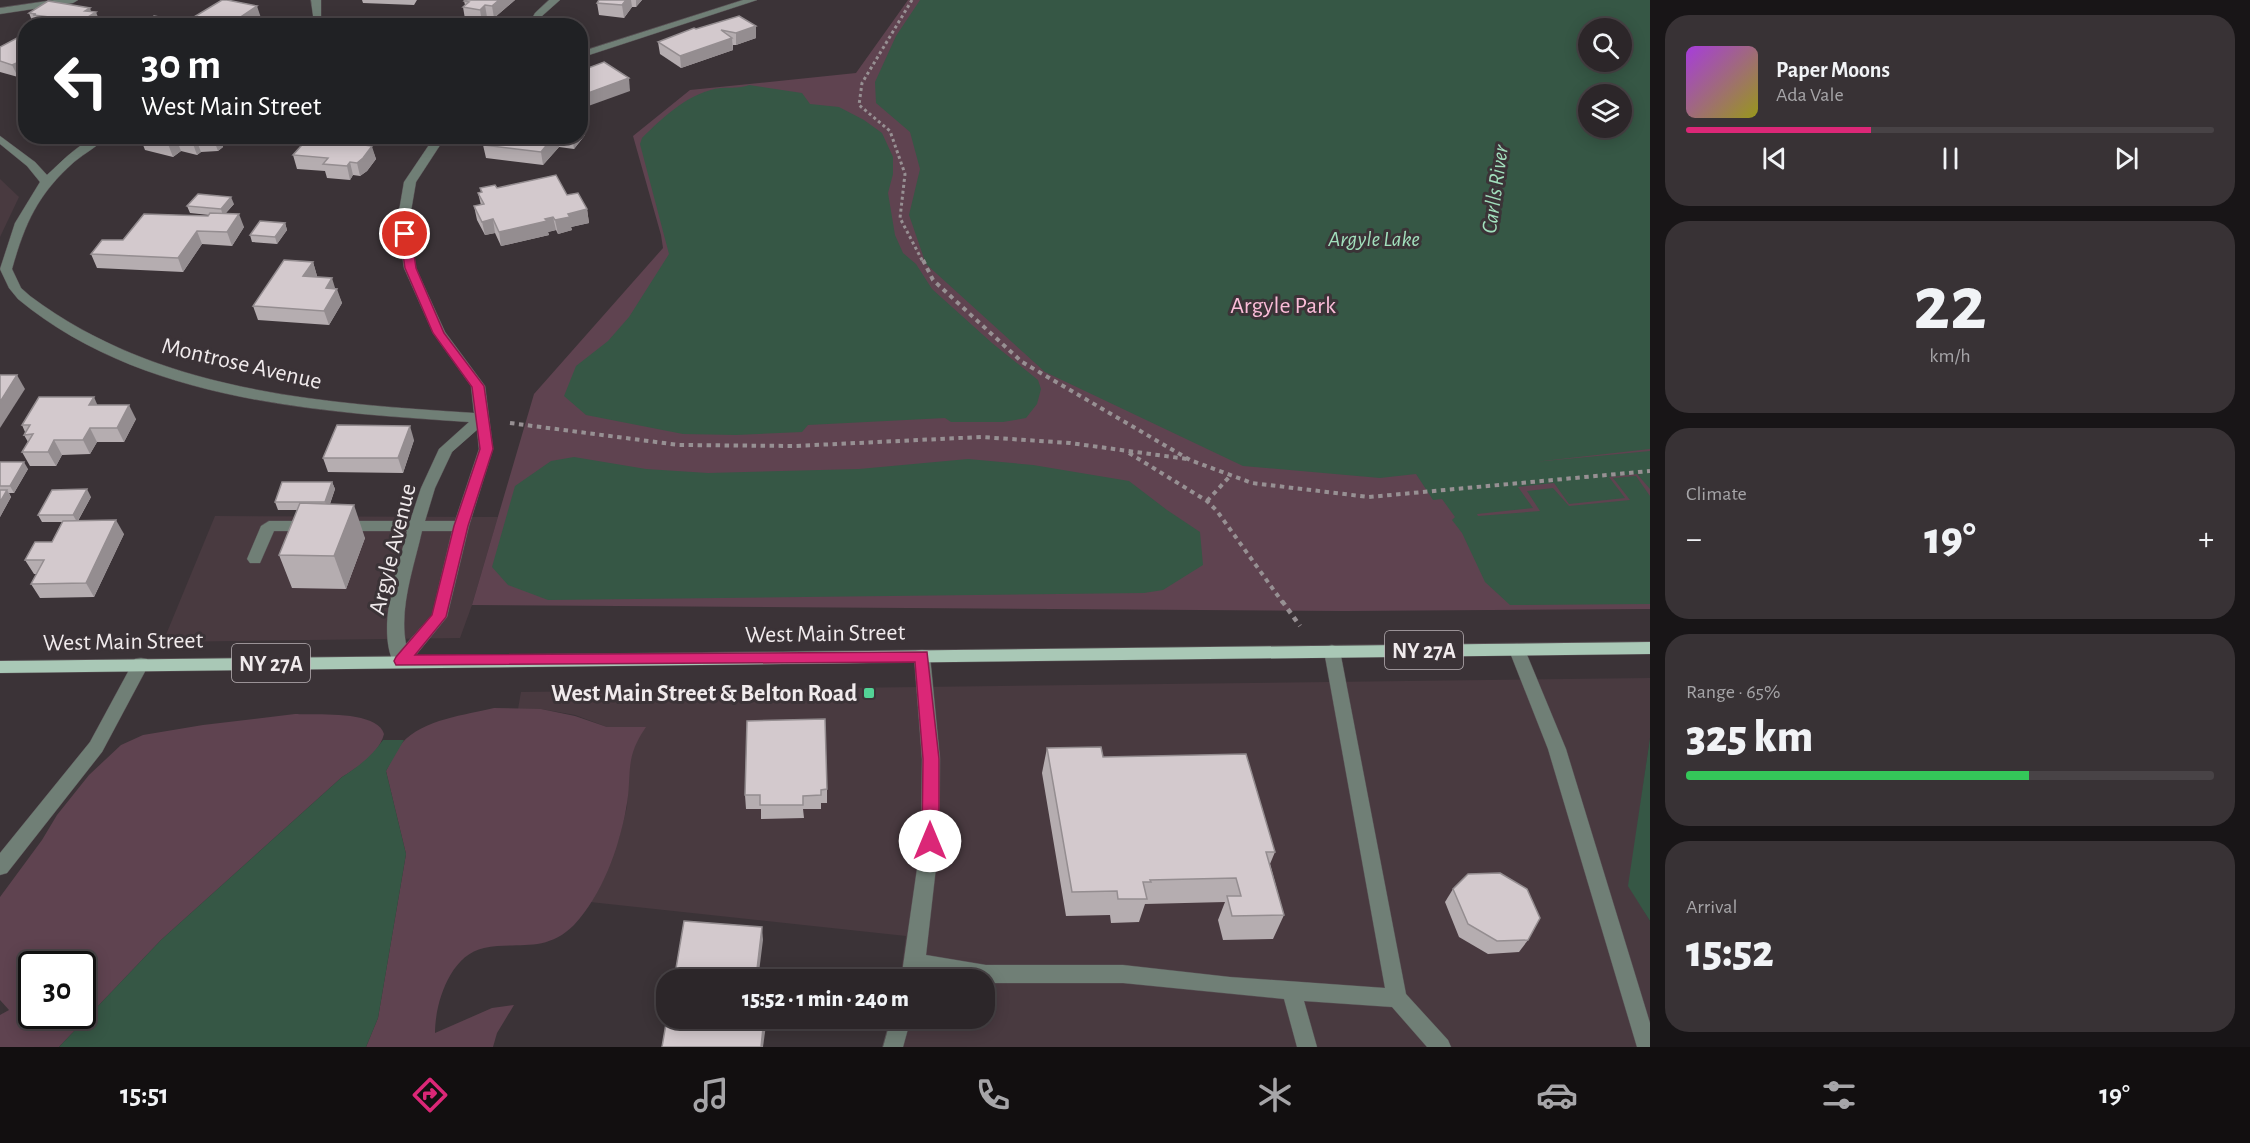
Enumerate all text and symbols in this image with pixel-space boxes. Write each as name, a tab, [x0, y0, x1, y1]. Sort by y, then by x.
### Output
map controls	[1578, 18, 1632, 138]
button: search	[1578, 18, 1632, 72]
icon: left	[42, 42, 120, 120]
text: 30 m	[141, 44, 221, 86]
text: Paper Moons	[1776, 59, 1890, 81]
button: layers	[1578, 84, 1632, 138]
text: Ada Vale	[1776, 85, 1844, 105]
text: West Main Street	[141, 93, 321, 120]
icon: previous	[1758, 142, 1791, 175]
icon: pause	[1934, 142, 1967, 175]
icon: next	[2110, 142, 2143, 175]
water label: Carlls River	[1478, 143, 1512, 235]
pin	[379, 208, 430, 259]
icon: arrive	[388, 217, 421, 250]
water label: Argyle Lake	[1327, 228, 1420, 250]
text: 22	[1913, 266, 1987, 344]
park label: Argyle Park	[1230, 294, 1336, 318]
street label: Montrose Avenue	[159, 334, 324, 394]
text: km/h	[1929, 346, 1971, 366]
street label: Argyle Avenue	[365, 481, 421, 617]
text: Climate	[1686, 484, 1747, 504]
text: 19°	[1924, 517, 1976, 562]
text: −	[1686, 523, 1702, 556]
text: +	[2198, 523, 2214, 556]
street label: West Main Street	[745, 621, 906, 647]
street label: West Main Street	[43, 629, 204, 655]
road number: NY 27A	[1385, 631, 1463, 669]
road number: NY 27A	[232, 644, 310, 682]
place label: West Main Street & Belton Road	[551, 682, 857, 706]
text: Range · 65%	[1686, 682, 1780, 702]
marker: West Main Street & Belton Road	[862, 686, 876, 700]
text: 325 km	[1686, 715, 1813, 760]
position arrow	[898, 809, 962, 873]
text: Arrival	[1686, 897, 1737, 917]
text: 15:52	[1686, 930, 1774, 975]
speed limit sign: 30	[18, 951, 96, 1029]
text: 15:52 · 1 min · 240 m	[742, 988, 909, 1010]
icon: directions	[409, 1074, 451, 1116]
icon: music	[690, 1074, 732, 1116]
icon: phone	[972, 1074, 1014, 1116]
icon: climate	[1254, 1074, 1296, 1116]
icon: car	[1536, 1074, 1578, 1116]
icon: filters	[1818, 1074, 1860, 1116]
text: 15:51	[120, 1081, 169, 1108]
text: 19°	[2099, 1081, 2130, 1108]

